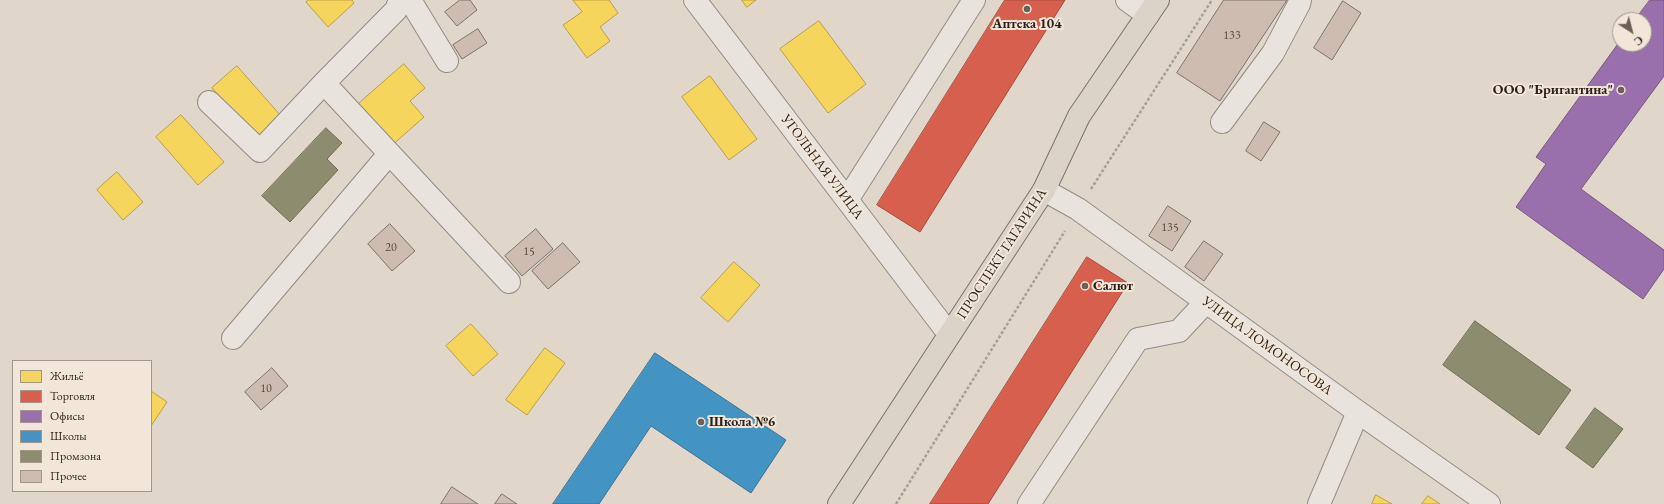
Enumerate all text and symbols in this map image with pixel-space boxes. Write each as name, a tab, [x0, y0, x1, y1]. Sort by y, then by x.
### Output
marker: Аптека 104	[1022, 4, 1032, 14]
north arrow	[1612, 12, 1652, 52]
place label: Аптека 104	[992, 16, 1062, 32]
house number: 133	[1223, 29, 1241, 43]
text: С	[1631, 33, 1646, 49]
place label: ООО "Бригантина"	[1493, 82, 1613, 98]
marker: ООО "Бригантина"	[1616, 85, 1626, 95]
street label: УГОЛЬНАЯ УЛИЦА	[777, 111, 867, 223]
street label: ПРОСПЕКТ ГАГАРИНА	[953, 186, 1051, 322]
house number: 135	[1161, 221, 1179, 235]
house number: 20	[385, 241, 397, 255]
house number: 15	[523, 245, 535, 259]
place label: Салют	[1093, 278, 1133, 294]
marker: Салют	[1080, 281, 1090, 291]
street label: УЛИЦА ЛОМОНОСОВА	[1199, 293, 1335, 399]
legend	[12, 360, 152, 492]
text: Жильё	[50, 368, 83, 384]
house number: 10	[260, 382, 272, 396]
text: Торговля	[50, 388, 95, 404]
text: Офисы	[50, 408, 85, 424]
place label: Школа №6	[709, 414, 775, 430]
marker: Школа №6	[696, 417, 706, 427]
text: Школы	[50, 428, 87, 444]
text: Промзона	[50, 448, 101, 464]
text: Прочее	[50, 468, 87, 484]

